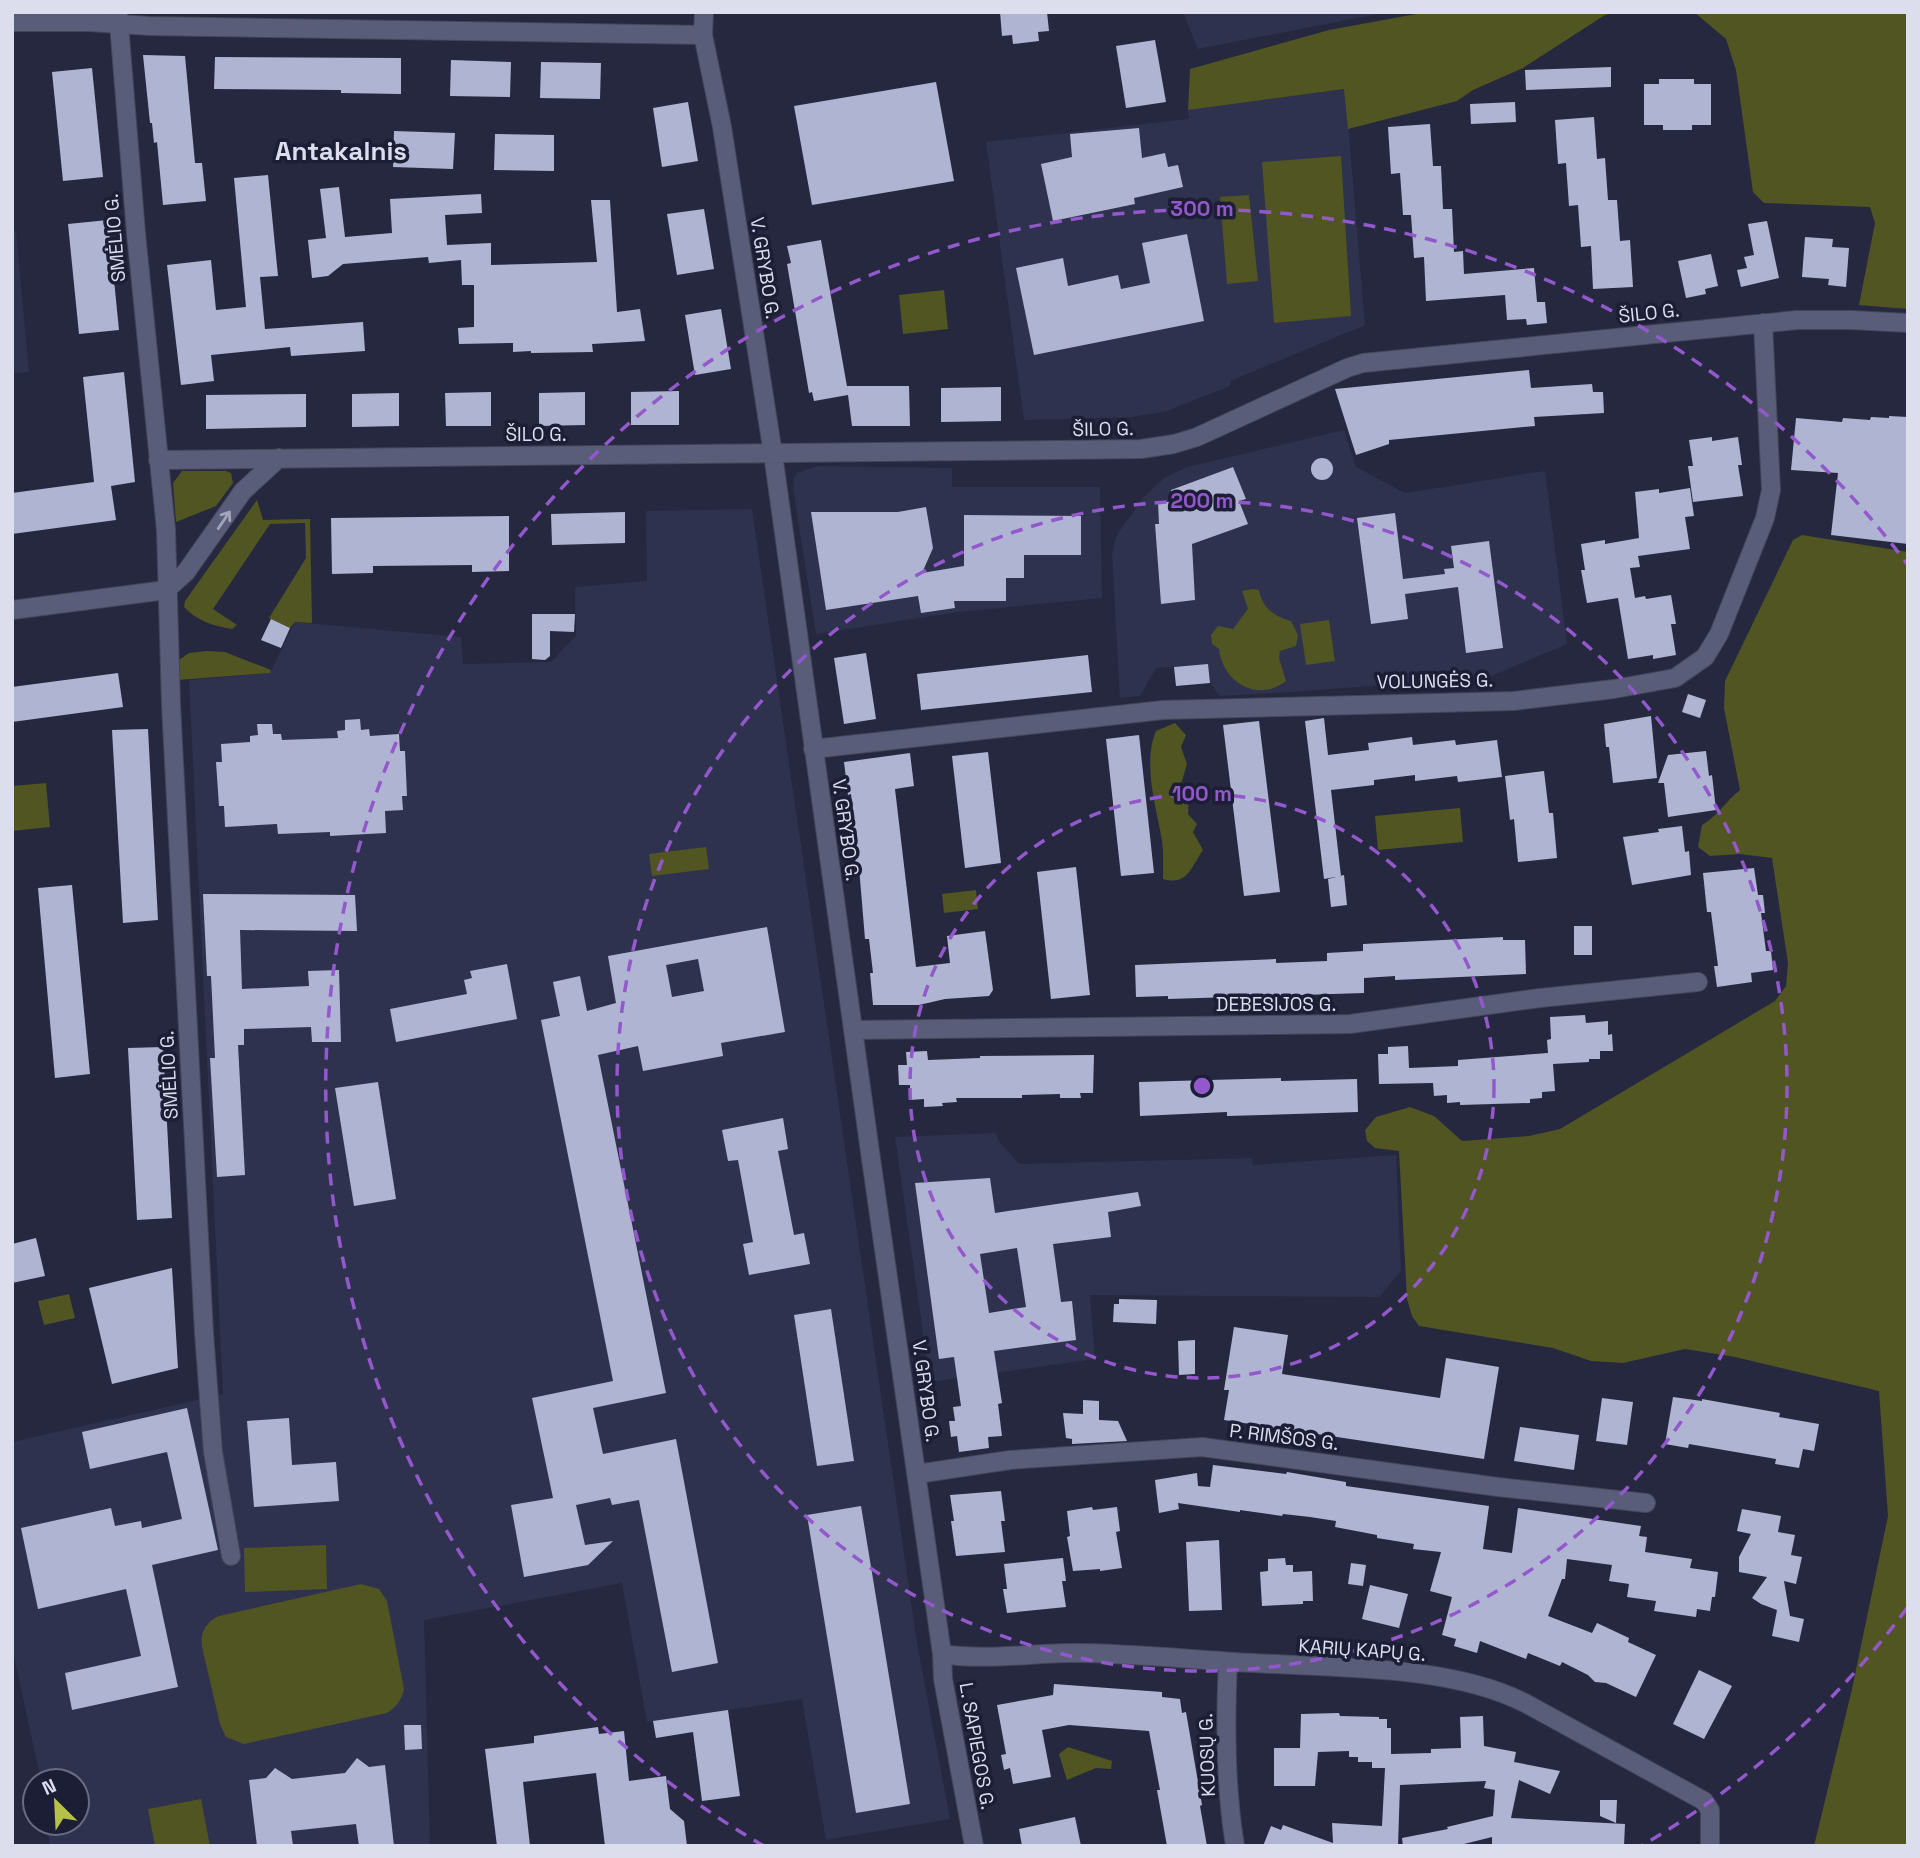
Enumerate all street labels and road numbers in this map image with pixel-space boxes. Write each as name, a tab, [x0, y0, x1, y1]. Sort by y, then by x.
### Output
street label: SMĖLIO G.	[99, 193, 131, 283]
street label: V. GRYBO G.	[745, 215, 785, 321]
street label: ŠILO G.	[1617, 297, 1681, 329]
street label: ŠILO G.	[1072, 416, 1134, 442]
street label: ŠILO G.	[505, 422, 567, 447]
street label: VOLUNGĖS G.	[1376, 667, 1494, 695]
street label: V. GRYBO G.	[826, 777, 866, 883]
street label: DEBESIJOS G.	[1216, 992, 1336, 1017]
street label: SMĖLIO G.	[154, 1030, 184, 1120]
street label: V. GRYBO G.	[906, 1338, 946, 1444]
street label: P. RIMŠOS G.	[1228, 1418, 1340, 1456]
street label: KARIŲ KAPŲ G.	[1297, 1633, 1427, 1667]
street label: L. SAPIEGOS G.	[954, 1680, 1000, 1812]
street label: KUOSŲ G.	[1193, 1713, 1221, 1797]

